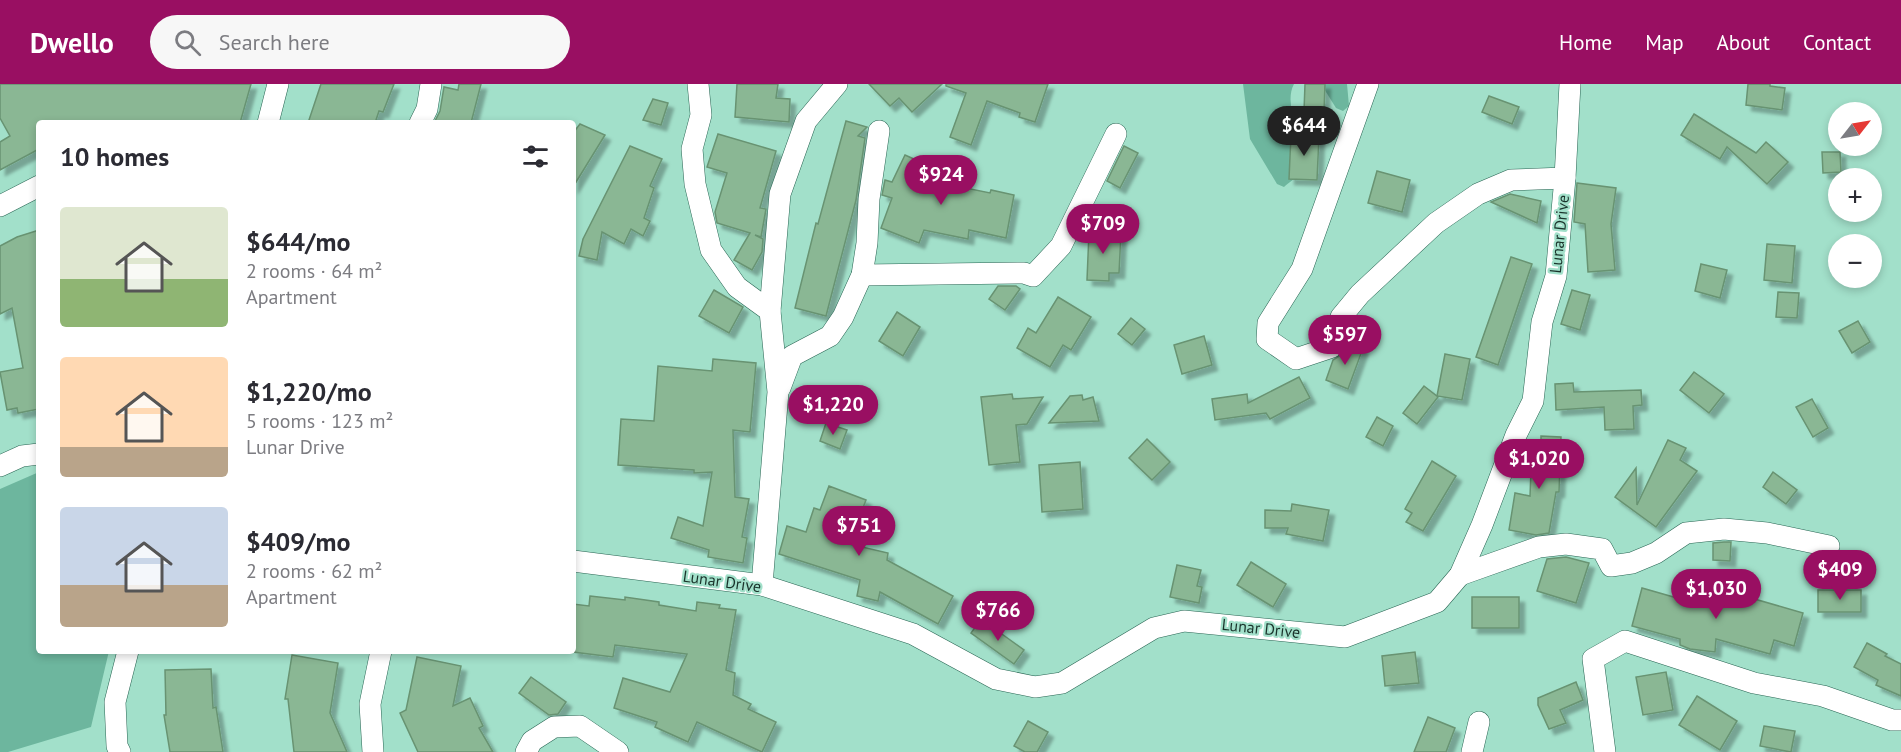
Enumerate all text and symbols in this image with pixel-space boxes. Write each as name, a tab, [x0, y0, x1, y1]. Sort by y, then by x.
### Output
search box	[150, 15, 570, 69]
text: Dwello	[30, 24, 114, 61]
icon: search	[171, 26, 204, 59]
text: Search here	[219, 28, 330, 56]
text: Home	[1559, 29, 1612, 56]
text: Map	[1645, 29, 1684, 56]
text: About	[1717, 29, 1770, 56]
text: Contact	[1803, 29, 1871, 56]
north arrow	[1828, 102, 1882, 156]
map controls	[1828, 102, 1882, 288]
pin: $644	[1268, 106, 1340, 157]
text: $644	[1281, 112, 1327, 138]
text: 10 homes	[60, 140, 169, 173]
icon: filters	[519, 140, 552, 173]
pin: $924	[905, 155, 977, 206]
text: $924	[918, 161, 964, 187]
button: +	[1828, 168, 1882, 222]
street label: Lunar Drive	[1545, 194, 1573, 274]
pin: $709	[1067, 204, 1139, 255]
text: $709	[1080, 210, 1126, 236]
text: $644/mo	[246, 225, 350, 258]
icon: home	[108, 231, 180, 303]
button: −	[1828, 234, 1882, 288]
text: 2 rooms · 64 m²	[246, 258, 382, 284]
text: Apartment	[246, 284, 337, 310]
pin: $597	[1309, 315, 1381, 366]
text: $597	[1322, 321, 1368, 347]
text: $1,220/mo	[246, 375, 372, 408]
icon: home	[108, 381, 180, 453]
pin: $1,220	[784, 385, 882, 436]
text: $1,220	[802, 391, 864, 417]
text: 5 rooms · 123 m²	[246, 408, 393, 434]
text: Lunar Drive	[246, 434, 345, 460]
pin: $1,020	[1490, 439, 1588, 490]
text: $1,020	[1508, 445, 1570, 471]
pin: $751	[823, 506, 895, 557]
text: $751	[836, 512, 882, 538]
text: $409/mo	[246, 525, 350, 558]
icon: home	[108, 531, 180, 603]
pin: $409	[1804, 550, 1876, 601]
text: $409	[1817, 556, 1863, 582]
text: 2 rooms · 62 m²	[246, 558, 382, 584]
street label: Lunar Drive	[682, 566, 762, 596]
pin: $1,030	[1667, 569, 1765, 620]
text: $1,030	[1685, 575, 1747, 601]
text: Apartment	[246, 584, 337, 610]
pin: $766	[962, 591, 1034, 642]
text: $766	[975, 597, 1021, 623]
street label: Lunar Drive	[1221, 614, 1301, 642]

